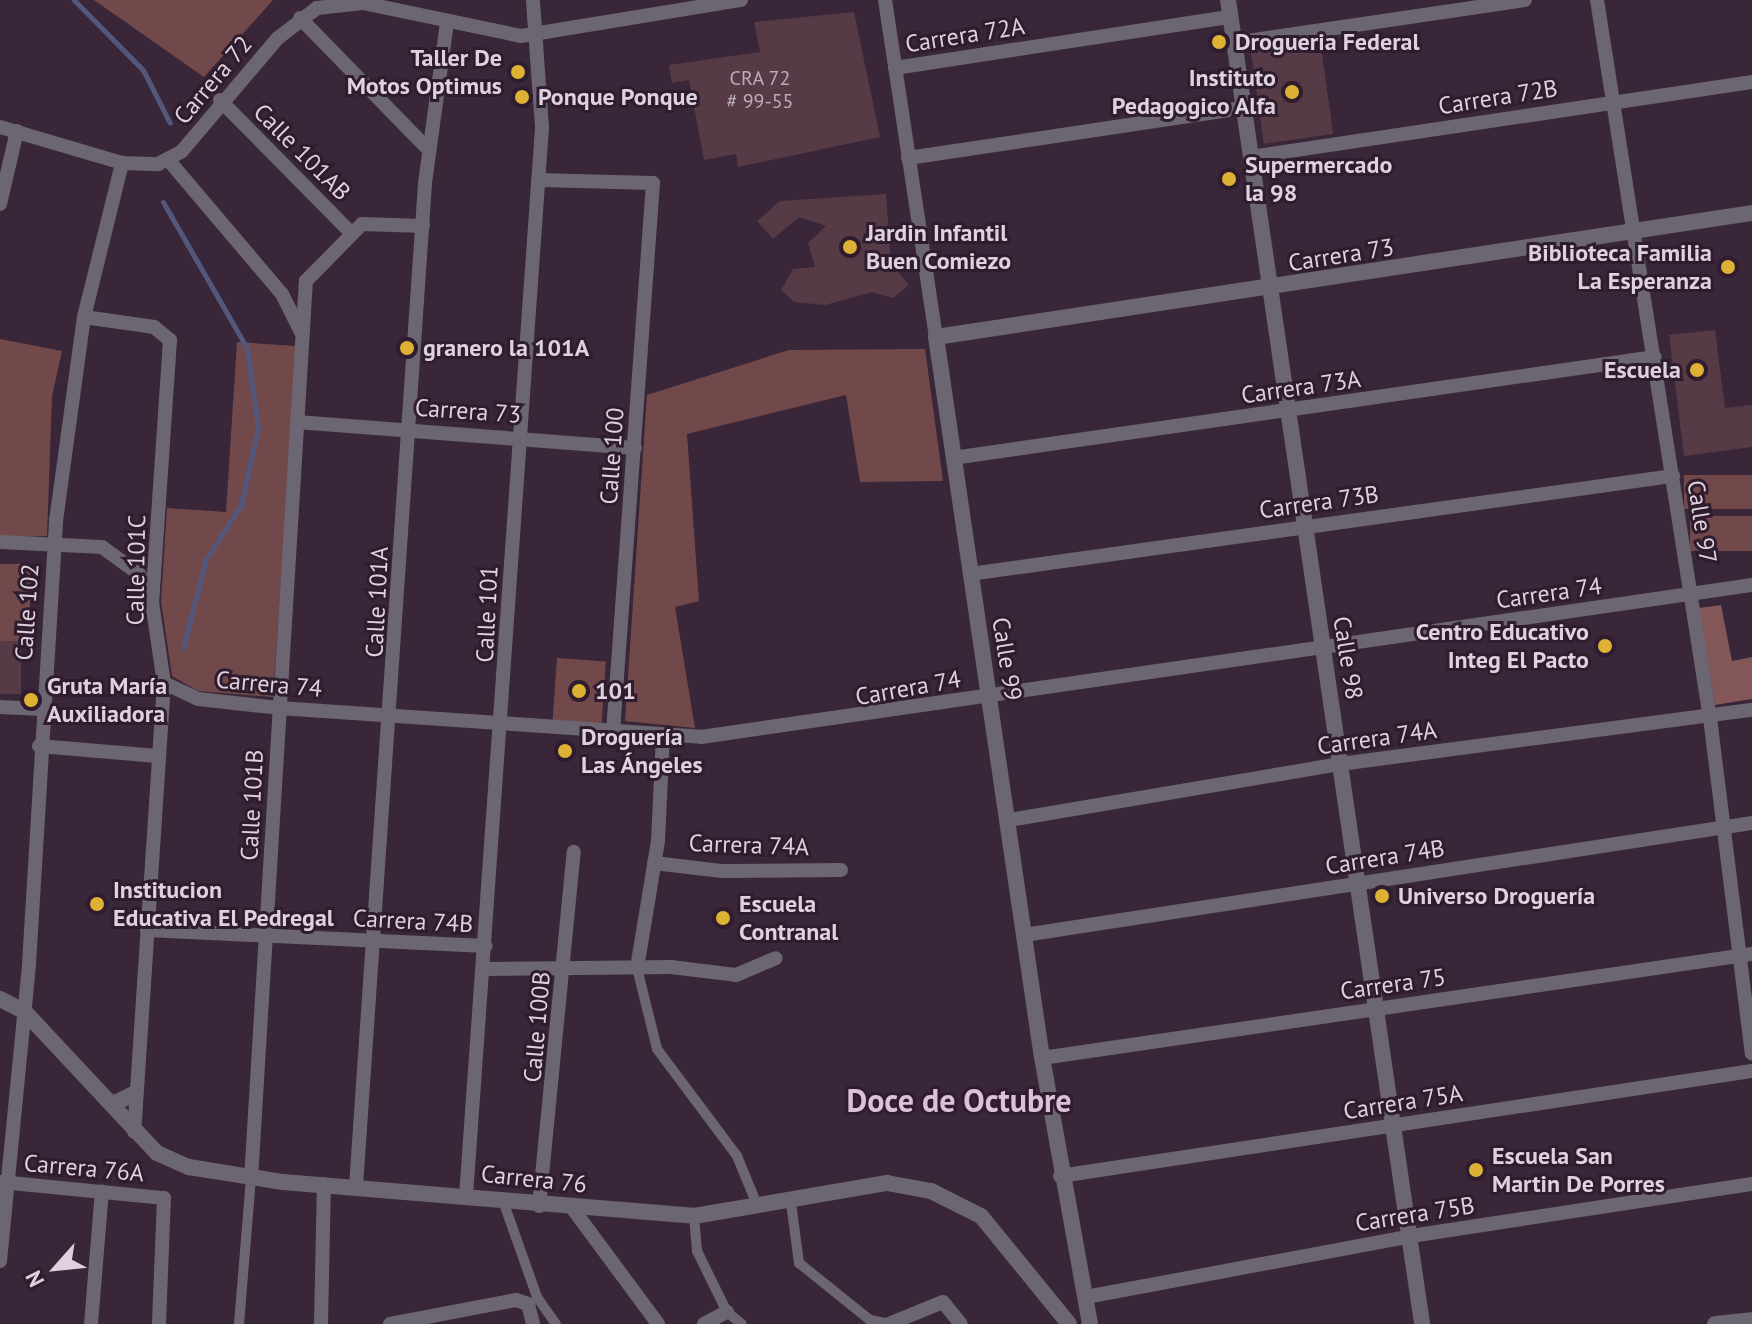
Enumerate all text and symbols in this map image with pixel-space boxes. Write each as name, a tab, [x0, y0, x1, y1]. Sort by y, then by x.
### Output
street label: Carrera 72A	[903, 11, 1027, 59]
place label: Drogueria Federal	[1235, 28, 1420, 56]
street label: Carrera 72	[168, 30, 258, 130]
marker: Drogueria Federal	[1210, 33, 1228, 51]
place label: Taller De Motos Optimus	[346, 44, 502, 100]
marker: Taller De Motos Optimus	[509, 63, 527, 81]
place label: Instituto Pedagogico Alfa	[1111, 64, 1276, 120]
house number: CRA 72 # 99-55	[726, 66, 794, 113]
street label: Carrera 72B	[1436, 73, 1560, 121]
place label: Ponque Ponque	[538, 83, 698, 111]
marker: Instituto Pedagogico Alfa	[1283, 83, 1301, 101]
marker: Ponque Ponque	[513, 88, 531, 106]
street label: Calle 101AB	[248, 98, 356, 206]
place label: Supermercado la 98	[1245, 151, 1392, 207]
marker: Supermercado la 98	[1220, 170, 1238, 188]
place label: Jardin Infantil Buen Comiezo	[866, 219, 1011, 275]
street label: Carrera 73	[1286, 232, 1396, 278]
marker: Jardin Infantil Buen Comiezo	[841, 238, 859, 256]
place label: Biblioteca Familia La Esperanza	[1528, 239, 1712, 295]
marker: Biblioteca Familia La Esperanza	[1719, 258, 1737, 276]
place label: granero la 101A	[423, 334, 589, 362]
marker: granero la 101A	[398, 339, 416, 357]
place label: Escuela	[1604, 356, 1681, 384]
marker: Escuela	[1688, 361, 1706, 379]
street label: Carrera 73A	[1239, 364, 1363, 410]
street label: Carrera 73	[414, 393, 522, 429]
street label: Calle 100	[594, 407, 630, 505]
street label: Calle 97	[1681, 478, 1723, 566]
street label: Carrera 73B	[1257, 479, 1381, 525]
street label: Calle 101C	[121, 514, 151, 626]
street label: Calle 101A	[360, 546, 394, 658]
street label: Calle 102	[9, 563, 45, 661]
street label: Calle 101	[470, 565, 504, 663]
street label: Carrera 74	[1494, 571, 1604, 615]
street label: Calle 98	[1327, 614, 1369, 702]
street label: Calle 99	[986, 615, 1028, 703]
place label: Centro Educativo Integ El Pacto	[1416, 618, 1589, 674]
marker: Centro Educativo Integ El Pacto	[1596, 637, 1614, 655]
street label: Carrera 74	[215, 665, 323, 703]
street label: Carrera 74	[853, 665, 963, 711]
place label: Gruta María Auxiliadora	[47, 672, 167, 728]
place label: 101	[595, 677, 636, 705]
marker: 101	[570, 682, 588, 700]
marker: Gruta María Auxiliadora	[22, 691, 40, 709]
street label: Carrera 74A	[1315, 715, 1439, 761]
place label: Droguería Las Ángeles	[581, 723, 703, 779]
marker: Droguería Las Ángeles	[556, 742, 574, 760]
street label: Calle 101B	[235, 749, 269, 861]
street label: Carrera 74A	[688, 829, 810, 861]
street label: Carrera 74B	[1323, 833, 1447, 881]
place label: Institucion Educativa El Pedregal	[113, 876, 334, 932]
place label: Universo Droguería	[1398, 882, 1595, 910]
marker: Universo Droguería	[1373, 887, 1391, 905]
place label: Escuela Contranal	[739, 890, 838, 946]
marker: Institucion Educativa El Pedregal	[88, 895, 106, 913]
street label: Carrera 74B	[352, 903, 474, 939]
marker: Escuela Contranal	[714, 909, 732, 927]
street label: Carrera 75	[1338, 962, 1448, 1006]
street label: Calle 100B	[518, 970, 556, 1084]
street label: Carrera 75A	[1341, 1078, 1465, 1126]
district label: Doce de Octubre	[846, 1081, 1072, 1119]
place label: Escuela San Martin De Porres	[1492, 1142, 1665, 1198]
street label: Carrera 76A	[23, 1148, 145, 1188]
street label: Carrera 76	[480, 1159, 588, 1199]
marker: Escuela San Martin De Porres	[1467, 1161, 1485, 1179]
street label: Carrera 75B	[1353, 1190, 1477, 1238]
north arrow	[16, 1228, 96, 1308]
text: N	[19, 1266, 50, 1292]

